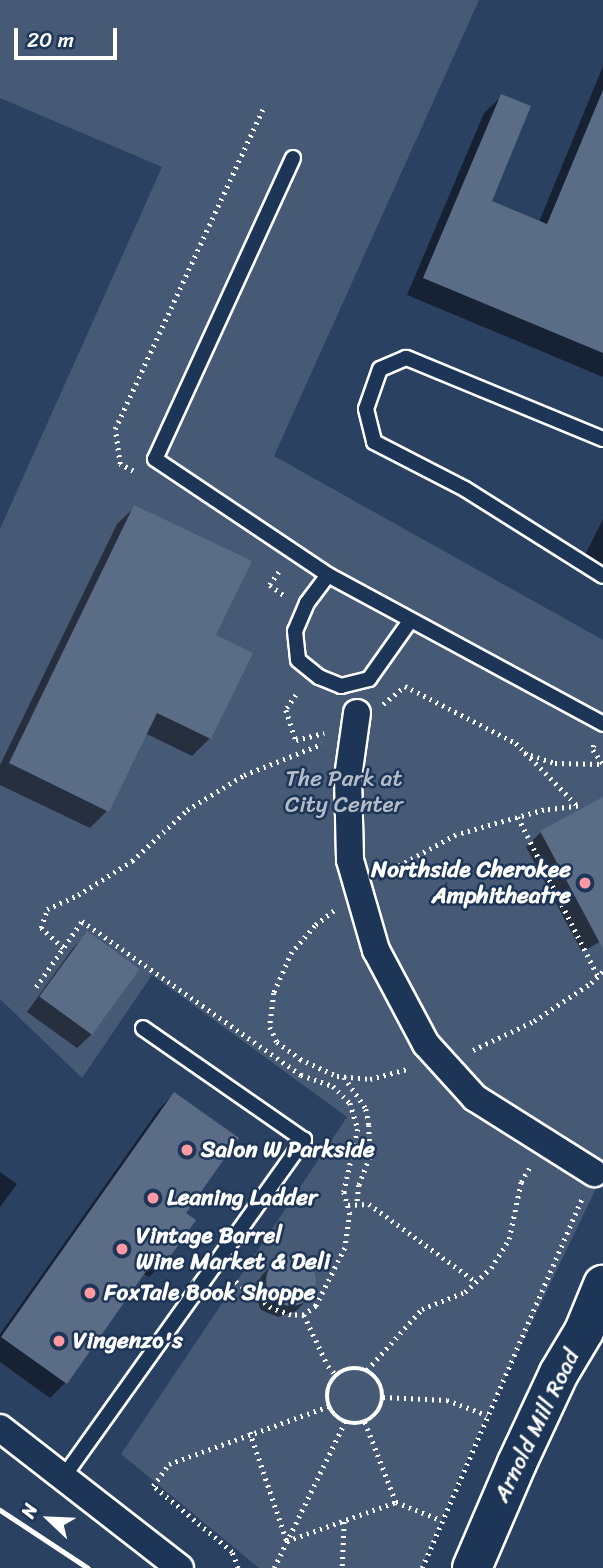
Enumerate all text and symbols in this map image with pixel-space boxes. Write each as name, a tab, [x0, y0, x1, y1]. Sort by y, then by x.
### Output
scale bar	[18, 14, 121, 58]
text: 20 m	[27, 21, 74, 59]
park label: The Park at City Center	[285, 765, 403, 819]
place label: Northside Cherokee Amphitheatre	[371, 856, 571, 910]
marker: Northside Cherokee Amphitheatre	[577, 875, 593, 891]
place label: Salon W Parkside	[201, 1136, 373, 1164]
marker: Salon W Parkside	[179, 1142, 195, 1158]
place label: Leaning Ladder	[167, 1184, 317, 1212]
marker: Leaning Ladder	[145, 1190, 161, 1206]
place label: Vintage Barrel Wine Market & Deli	[136, 1222, 328, 1276]
marker: Vintage Barrel Wine Market & Deli	[114, 1241, 130, 1257]
place label: FoxTale Book Shoppe	[104, 1279, 316, 1307]
marker: FoxTale Book Shoppe	[82, 1285, 98, 1301]
place label: Vingenzo's	[73, 1327, 183, 1355]
marker: Vingenzo's	[51, 1333, 67, 1349]
street label: Arnold Mill Road	[488, 1345, 586, 1507]
north arrow	[14, 1484, 84, 1554]
text: N	[11, 1498, 47, 1523]

